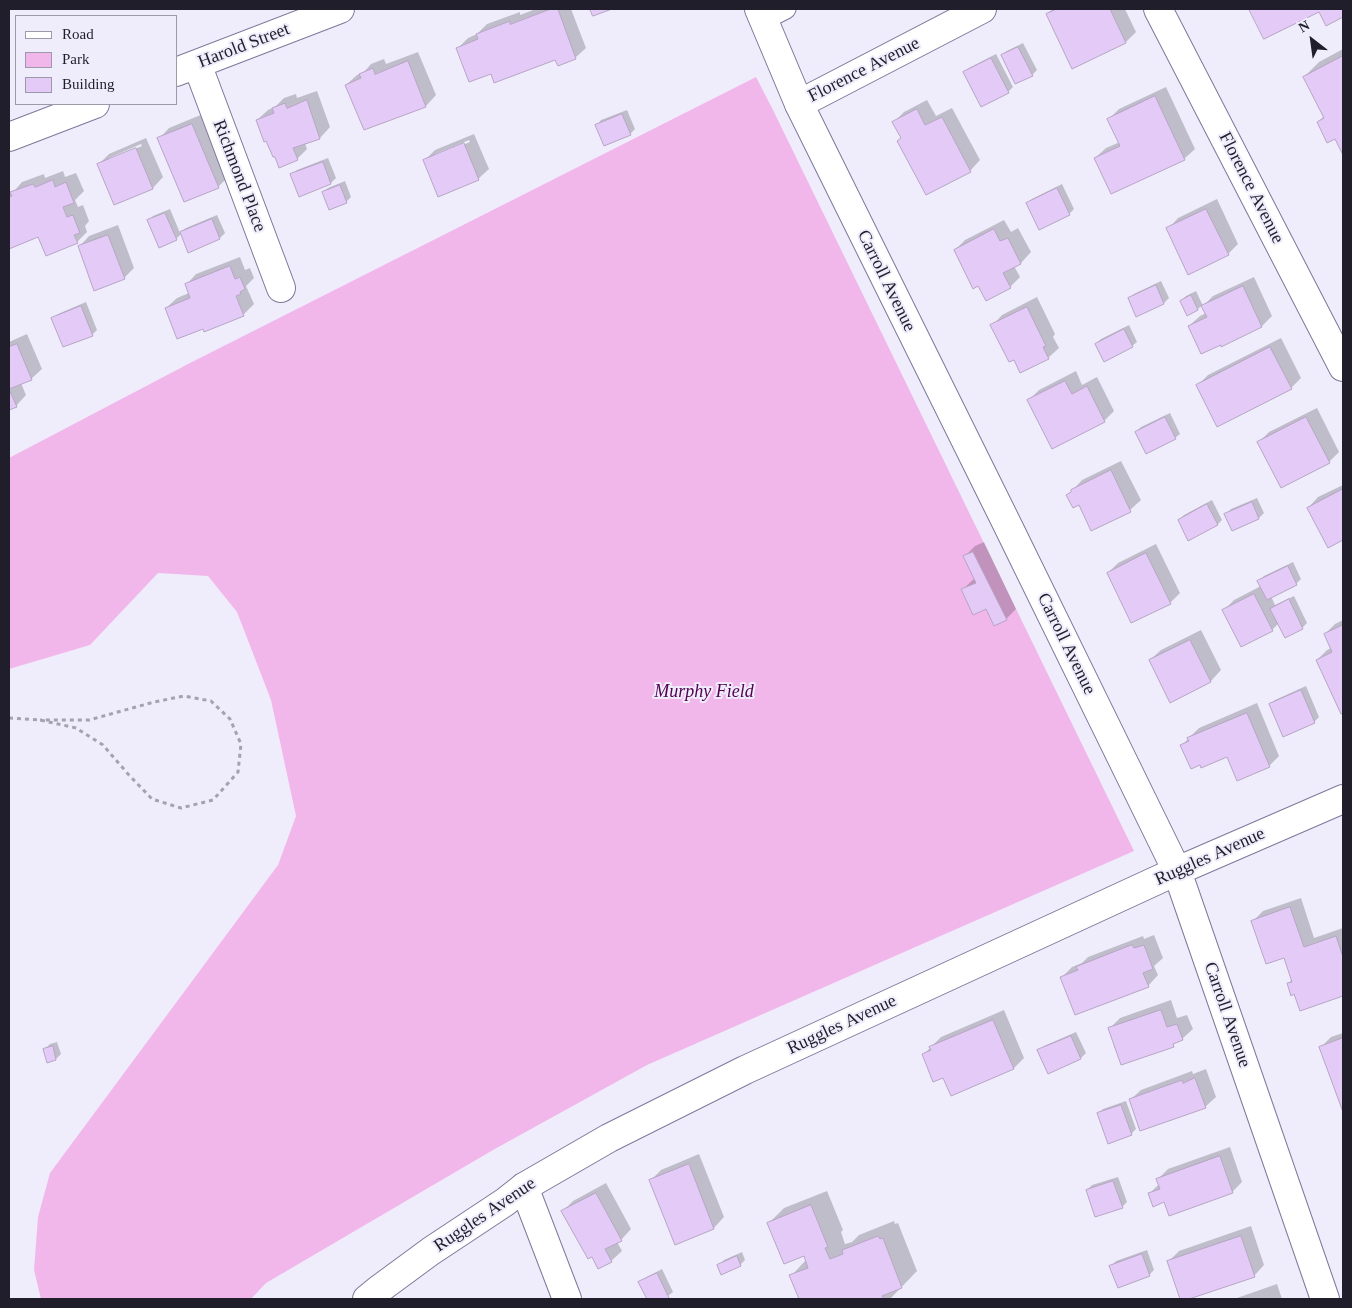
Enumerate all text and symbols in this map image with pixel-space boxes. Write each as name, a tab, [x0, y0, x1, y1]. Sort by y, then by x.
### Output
legend	[15, 15, 178, 105]
north arrow	[1287, 15, 1337, 65]
text: N	[1296, 18, 1312, 36]
street label: Harold Street	[195, 19, 293, 73]
text: Road	[62, 26, 94, 42]
street label: Florence Avenue	[805, 33, 923, 107]
text: Park	[62, 51, 90, 67]
text: Building	[62, 76, 115, 92]
street label: Richmond Place	[208, 117, 270, 235]
street label: Florence Avenue	[1214, 129, 1288, 247]
street label: Carroll Avenue	[852, 227, 920, 335]
street label: Carroll Avenue	[1032, 590, 1100, 698]
park label: Murphy Field	[654, 681, 754, 703]
street label: Ruggles Avenue	[1152, 823, 1268, 891]
street label: Carroll Avenue	[1199, 959, 1255, 1071]
street label: Ruggles Avenue	[784, 990, 900, 1060]
street label: Ruggles Avenue	[430, 1173, 540, 1257]

